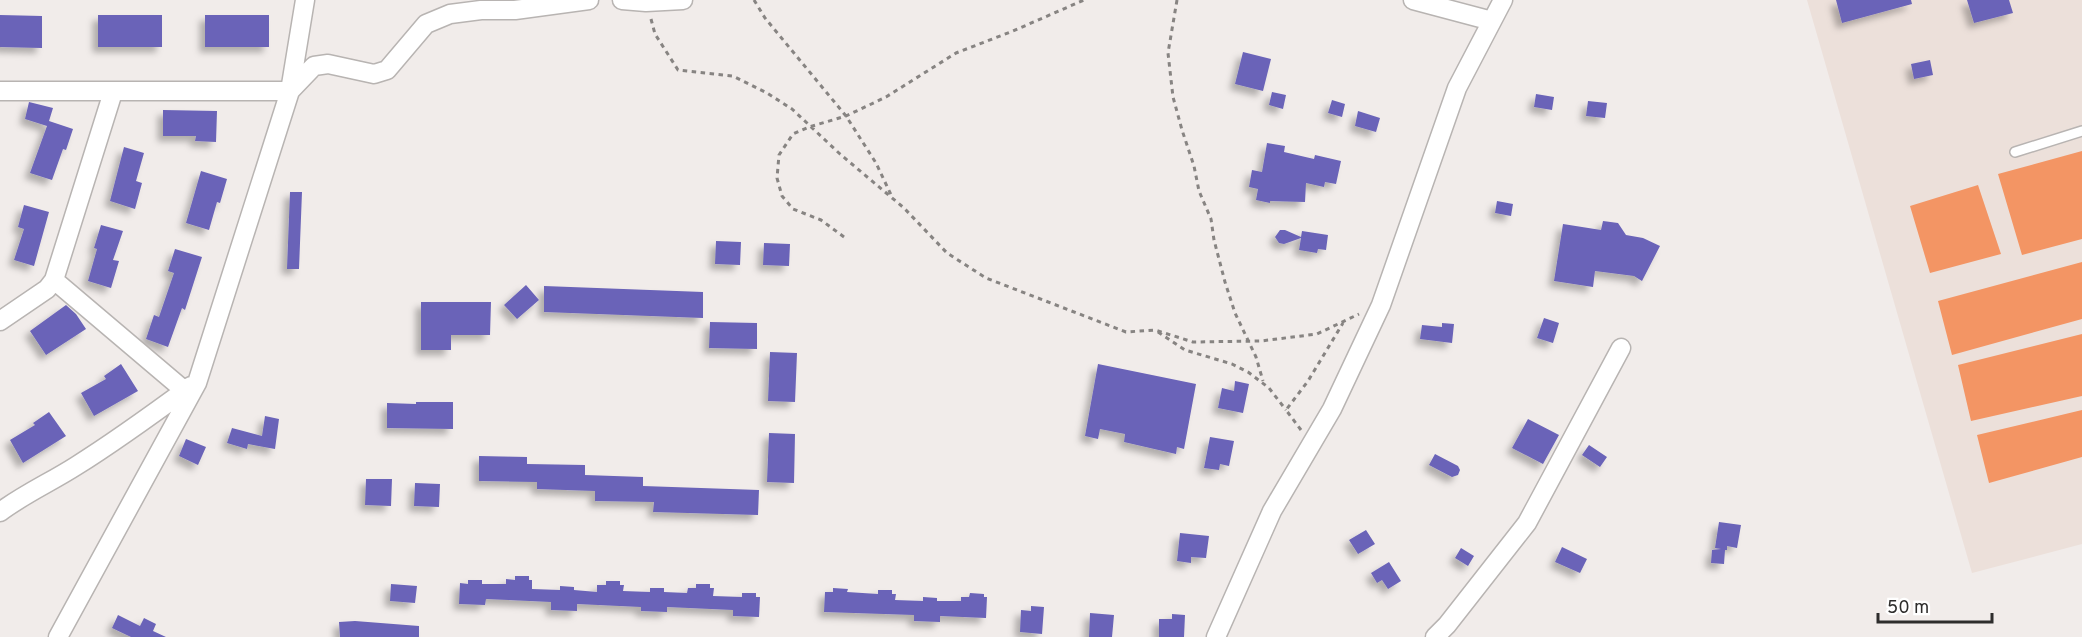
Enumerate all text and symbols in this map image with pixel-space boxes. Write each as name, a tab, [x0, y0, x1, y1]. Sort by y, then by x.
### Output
scale bar	[1878, 586, 1992, 624]
text: 50 m	[1887, 597, 1929, 620]

